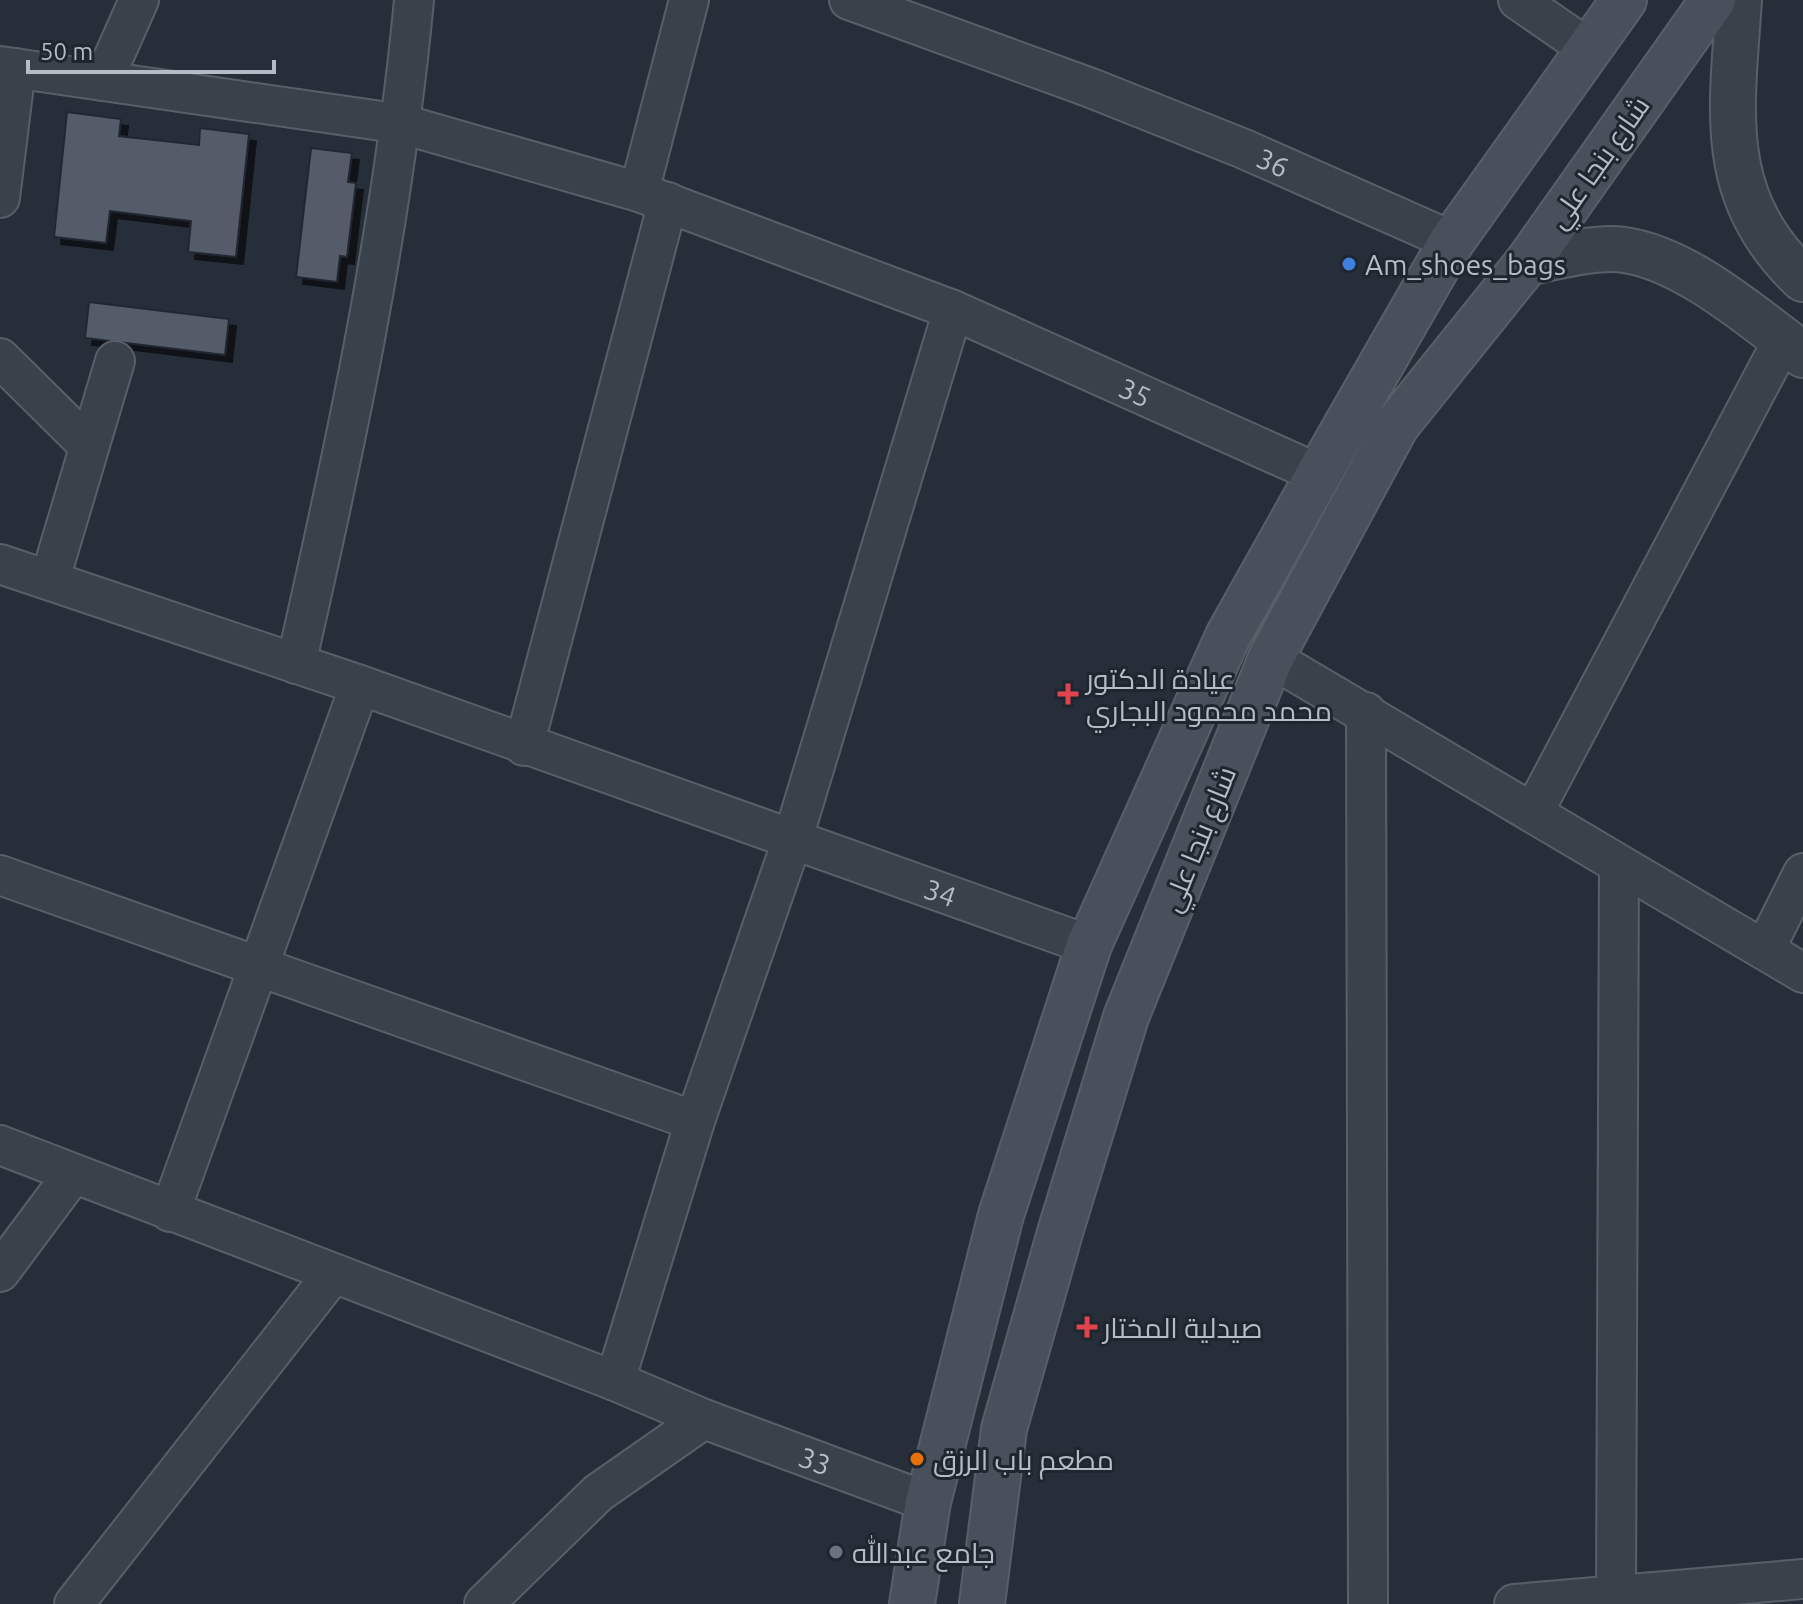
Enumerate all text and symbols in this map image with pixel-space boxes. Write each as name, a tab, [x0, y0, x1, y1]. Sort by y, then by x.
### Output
scale bar	[28, 24, 274, 74]
text: 50 m	[40, 38, 93, 65]
street label: شارع بنجا علي	[1541, 90, 1661, 238]
street label: 36	[1252, 141, 1294, 182]
place label: Am_shoes_bags	[1365, 249, 1566, 280]
marker: Am_shoes_bags	[1340, 255, 1358, 273]
street label: 35	[1115, 371, 1156, 412]
place label: عيادة الدكتور محمد محمود البجاري	[1084, 663, 1332, 733]
marker: عيادة الدكتور محمد محمود البجاري	[1057, 683, 1079, 705]
street label: شارع بنجا علي	[1155, 762, 1248, 919]
street label: 34	[920, 872, 960, 912]
place label: صيدلية المختار	[1101, 1312, 1263, 1344]
marker: صيدلية المختار	[1078, 1318, 1096, 1336]
street label: 33	[795, 1440, 835, 1480]
place label: مطعم باب الرزق	[933, 1444, 1114, 1480]
marker: مطعم باب الرزق	[908, 1450, 926, 1468]
place label: جامع عبدالله	[852, 1535, 995, 1572]
marker: جامع عبدالله	[827, 1543, 845, 1561]

